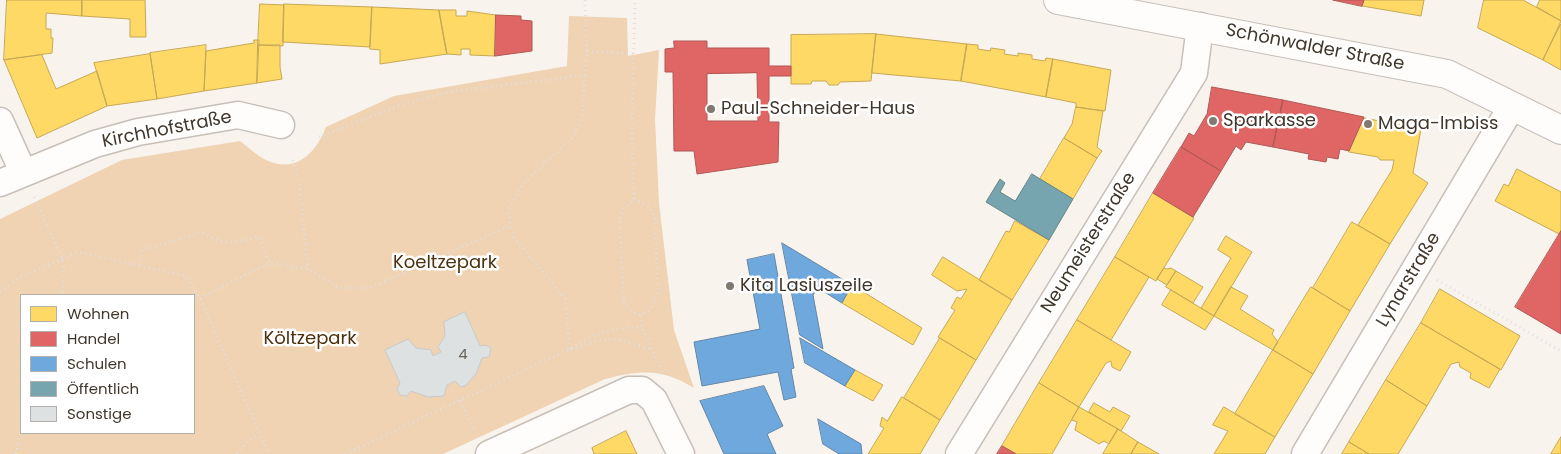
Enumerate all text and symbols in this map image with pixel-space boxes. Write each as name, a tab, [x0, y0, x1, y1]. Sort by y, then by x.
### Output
street label: Schönwalder Straße	[1224, 20, 1406, 76]
place label: Paul-Schneider-Haus	[721, 98, 915, 120]
marker: Paul-Schneider-Haus	[705, 103, 717, 115]
street label: Kirchhofstraße	[100, 107, 234, 153]
place label: Sparkasse	[1223, 110, 1316, 132]
place label: Maga-Imbiss	[1378, 113, 1498, 135]
marker: Sparkasse	[1207, 115, 1219, 127]
marker: Maga-Imbiss	[1362, 118, 1374, 130]
street label: Neumeisterstraße	[1037, 169, 1141, 317]
street label: Lynarstraße	[1372, 229, 1446, 331]
park label: Koeltzepark	[393, 252, 497, 274]
place label: Kita Lasiuszeile	[740, 275, 873, 297]
marker: Kita Lasiuszeile	[724, 280, 736, 292]
legend	[20, 294, 195, 434]
text: Wohnen	[67, 303, 129, 324]
text: Handel	[67, 328, 120, 349]
park label: Költzepark	[264, 328, 356, 350]
house number: 4	[458, 346, 468, 364]
text: Schulen	[67, 353, 127, 374]
text: Öffentlich	[67, 378, 139, 399]
text: Sonstige	[67, 403, 131, 424]

